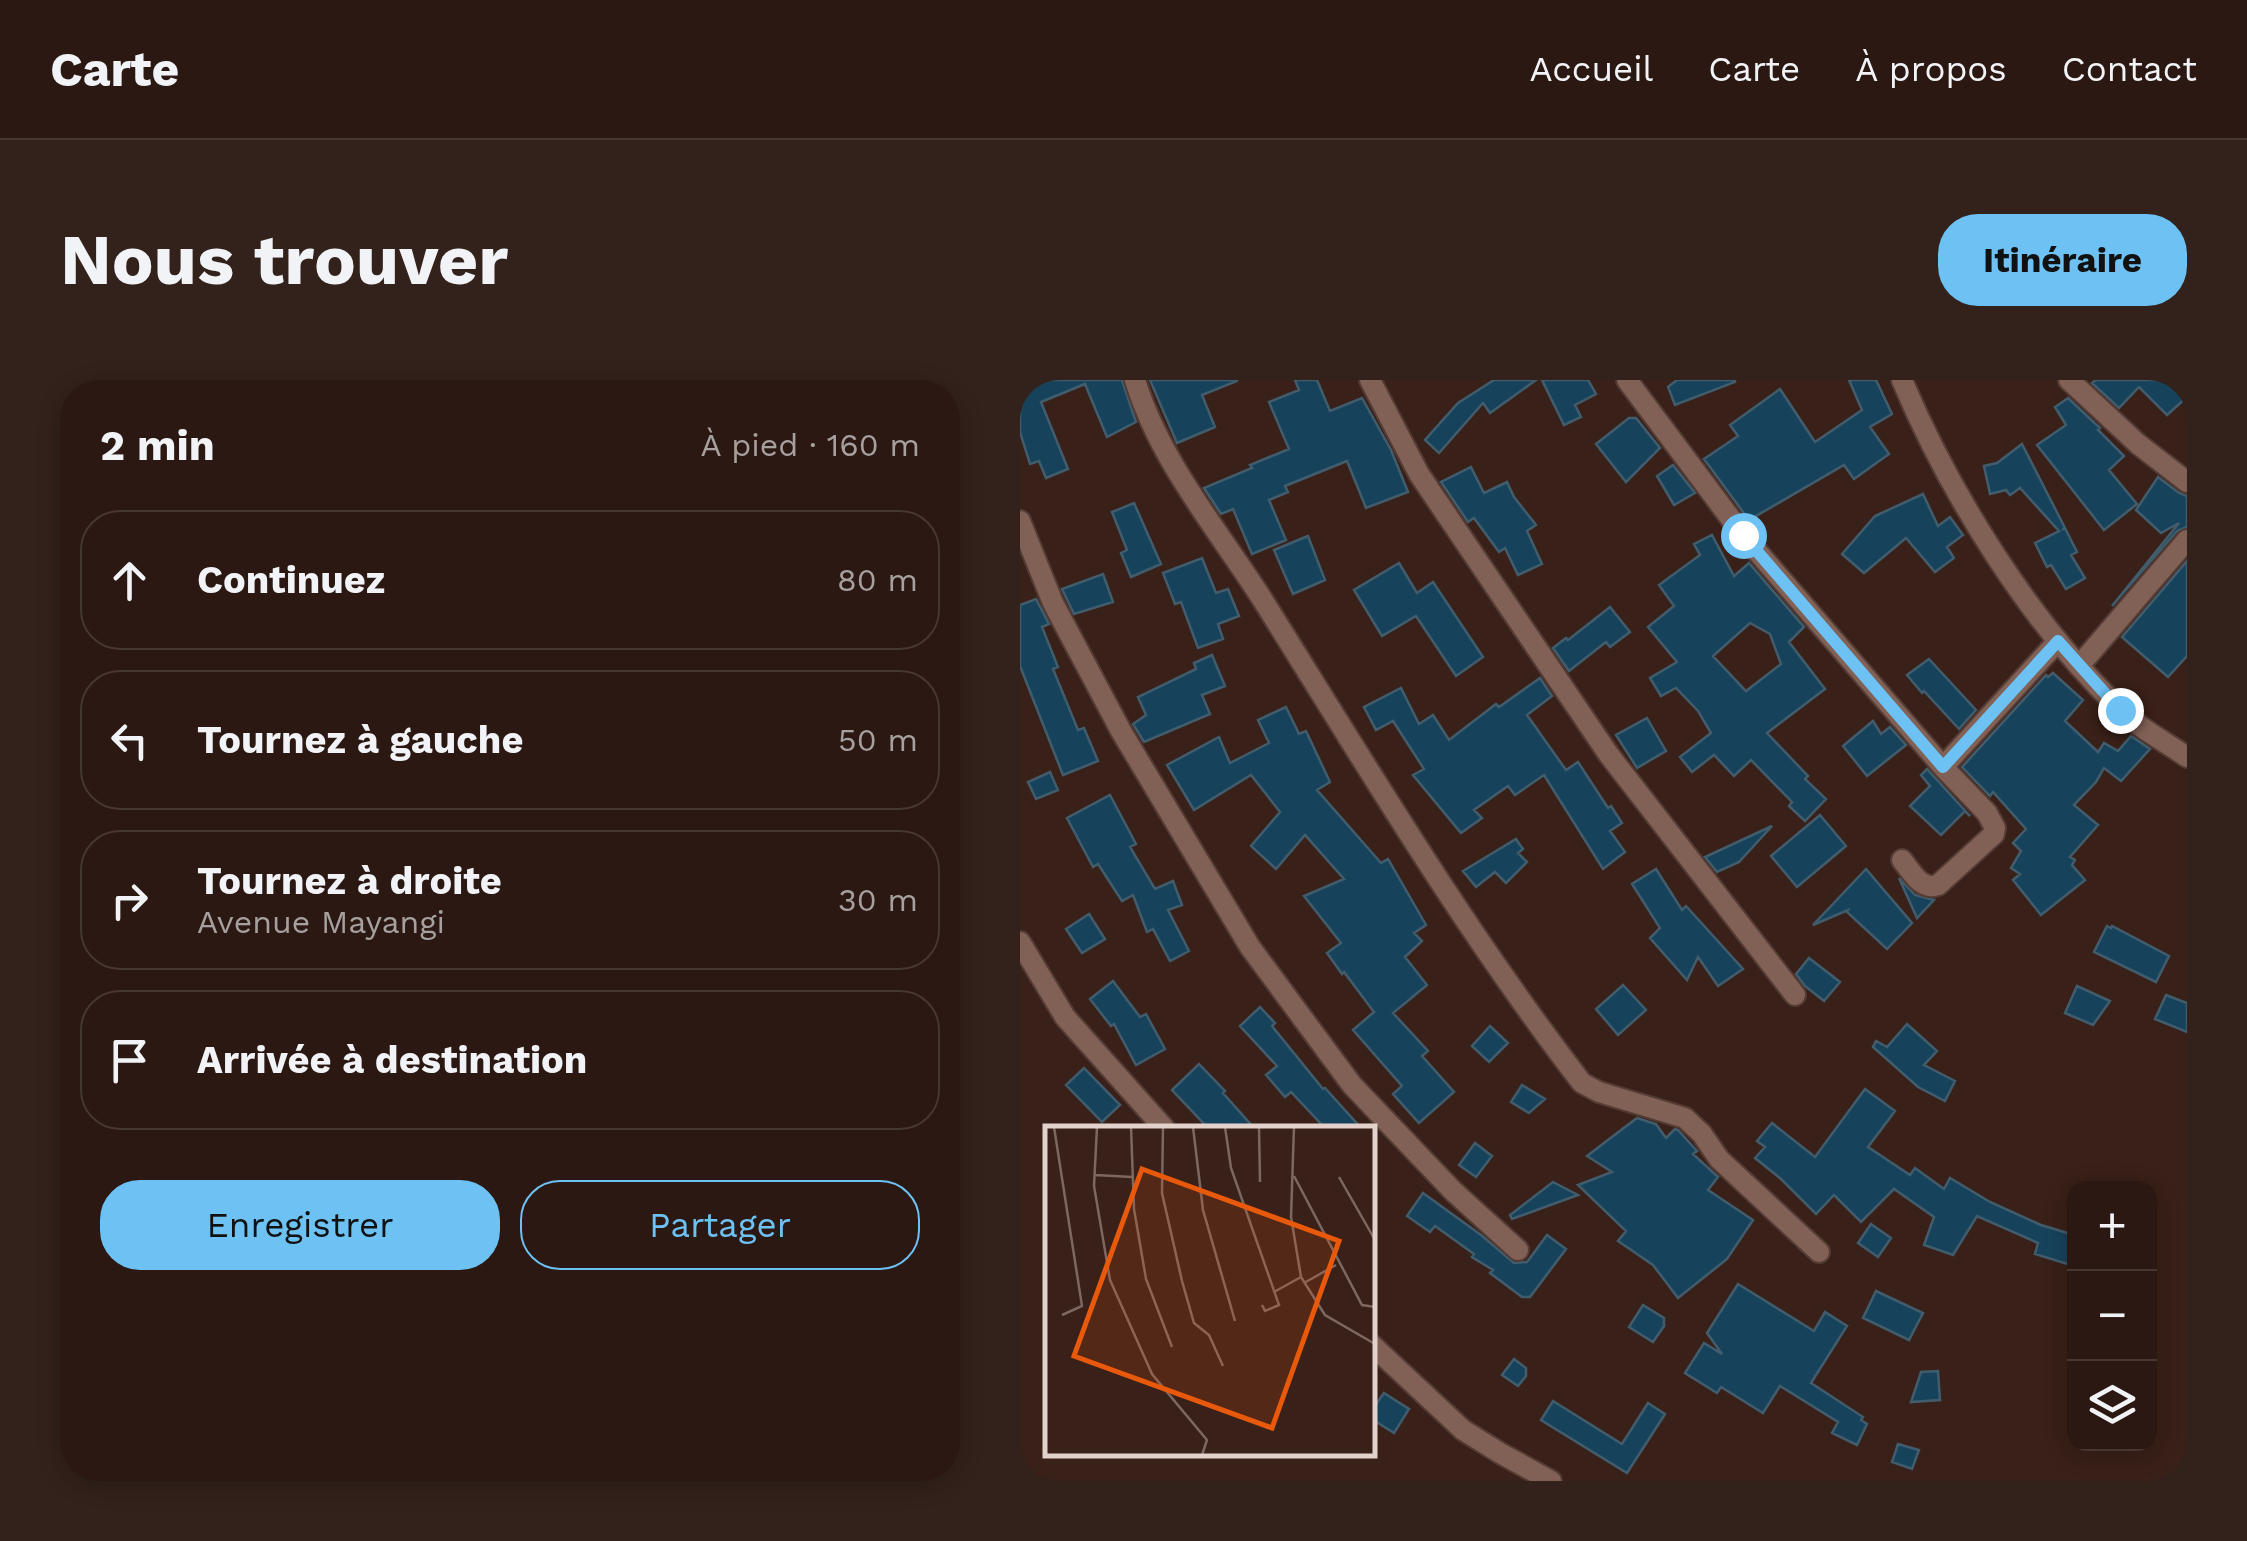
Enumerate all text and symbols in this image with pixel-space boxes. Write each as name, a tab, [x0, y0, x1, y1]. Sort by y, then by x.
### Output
text: Carte	[50, 41, 179, 98]
text: Accueil	[1529, 48, 1653, 90]
text: Carte	[1708, 48, 1800, 90]
text: À propos	[1855, 48, 2007, 90]
text: Contact	[2062, 48, 2197, 90]
button: Itinéraire	[1938, 214, 2187, 306]
text: Nous trouver	[60, 219, 508, 301]
text: 2 min	[100, 421, 215, 470]
text: À pied · 160 m	[700, 426, 920, 464]
route start	[1721, 513, 1767, 559]
icon: ahead	[102, 553, 157, 608]
text: Continuez	[197, 558, 385, 602]
text: 80 m	[837, 561, 918, 599]
route end	[2098, 688, 2144, 734]
icon: left	[102, 713, 157, 768]
text: Tournez à gauche	[197, 718, 523, 762]
text: 50 m	[838, 721, 918, 759]
text: Tournez à droite	[197, 859, 502, 903]
icon: right	[102, 873, 157, 928]
text: 30 m	[838, 881, 918, 919]
text: Avenue Mayangi	[197, 903, 445, 941]
icon: arrive	[102, 1033, 157, 1088]
text: Arrivée à destination	[197, 1038, 587, 1082]
inset map	[1045, 1126, 1375, 1456]
button: Enregistrer	[100, 1180, 500, 1270]
button: Partager	[520, 1180, 920, 1270]
map controls	[2067, 1181, 2157, 1451]
button: +	[2067, 1181, 2157, 1271]
button: −	[2067, 1271, 2157, 1361]
button: layers	[2067, 1361, 2157, 1451]

